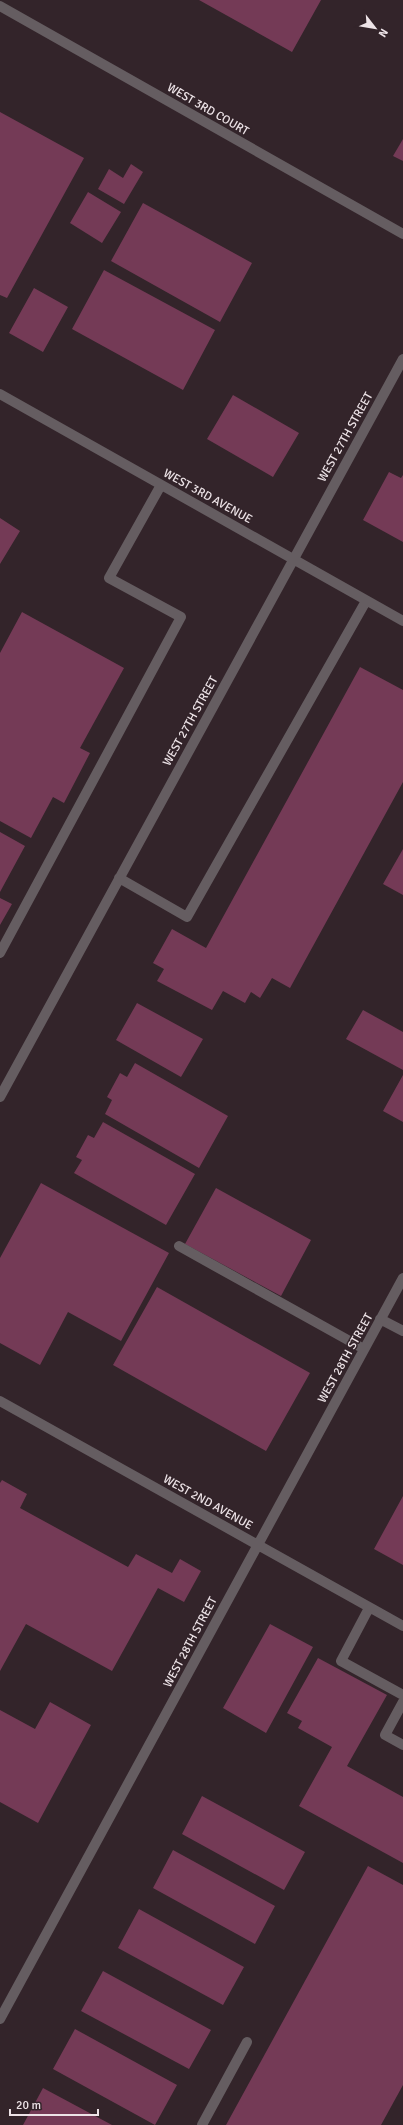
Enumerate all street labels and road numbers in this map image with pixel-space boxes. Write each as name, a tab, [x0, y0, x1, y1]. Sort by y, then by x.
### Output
street label: WEST 3RD COURT	[164, 80, 251, 139]
street label: WEST 27TH STREET	[315, 390, 376, 485]
street label: WEST 3RD AVENUE	[161, 466, 255, 527]
street label: WEST 27TH STREET	[160, 674, 221, 769]
street label: WEST 28TH STREET	[315, 1311, 376, 1406]
street label: WEST 2ND AVENUE	[160, 1472, 255, 1533]
street label: WEST 28TH STREET	[160, 1594, 221, 1690]

